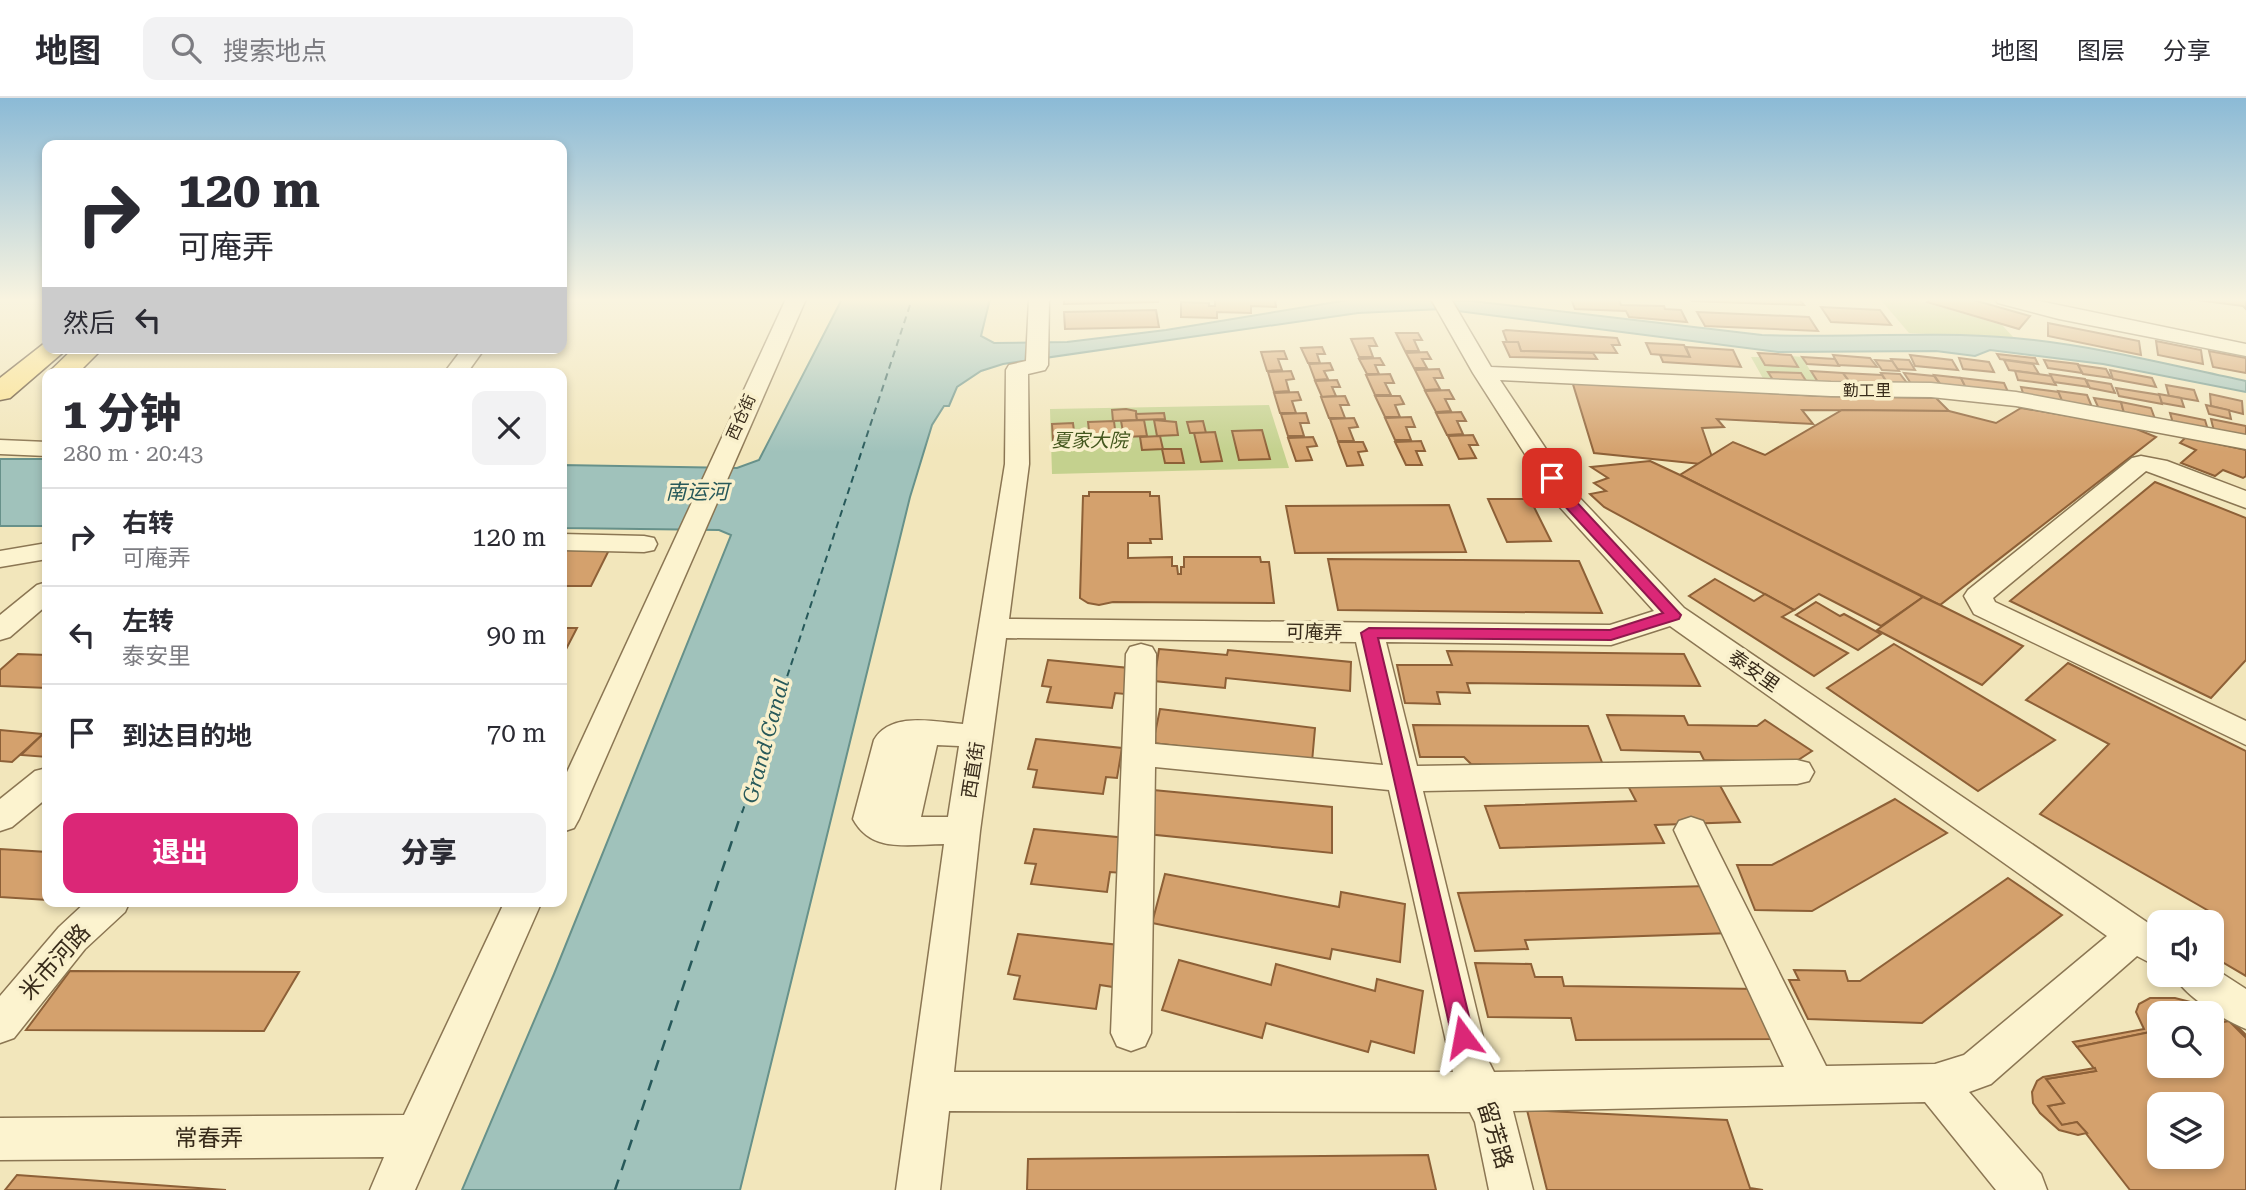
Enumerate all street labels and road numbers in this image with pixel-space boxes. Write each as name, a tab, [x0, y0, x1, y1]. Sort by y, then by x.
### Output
street label: 勤工里	[1843, 381, 1891, 400]
street label: 西仓街	[723, 391, 759, 443]
street label: 可庵弄	[1285, 620, 1343, 644]
street label: 泰安里	[1724, 645, 1784, 697]
street label: 西直街	[957, 740, 989, 800]
street label: 米市河路	[14, 919, 96, 1005]
street label: 留芳路	[1472, 1098, 1518, 1172]
street label: 常春弄	[175, 1125, 244, 1152]

